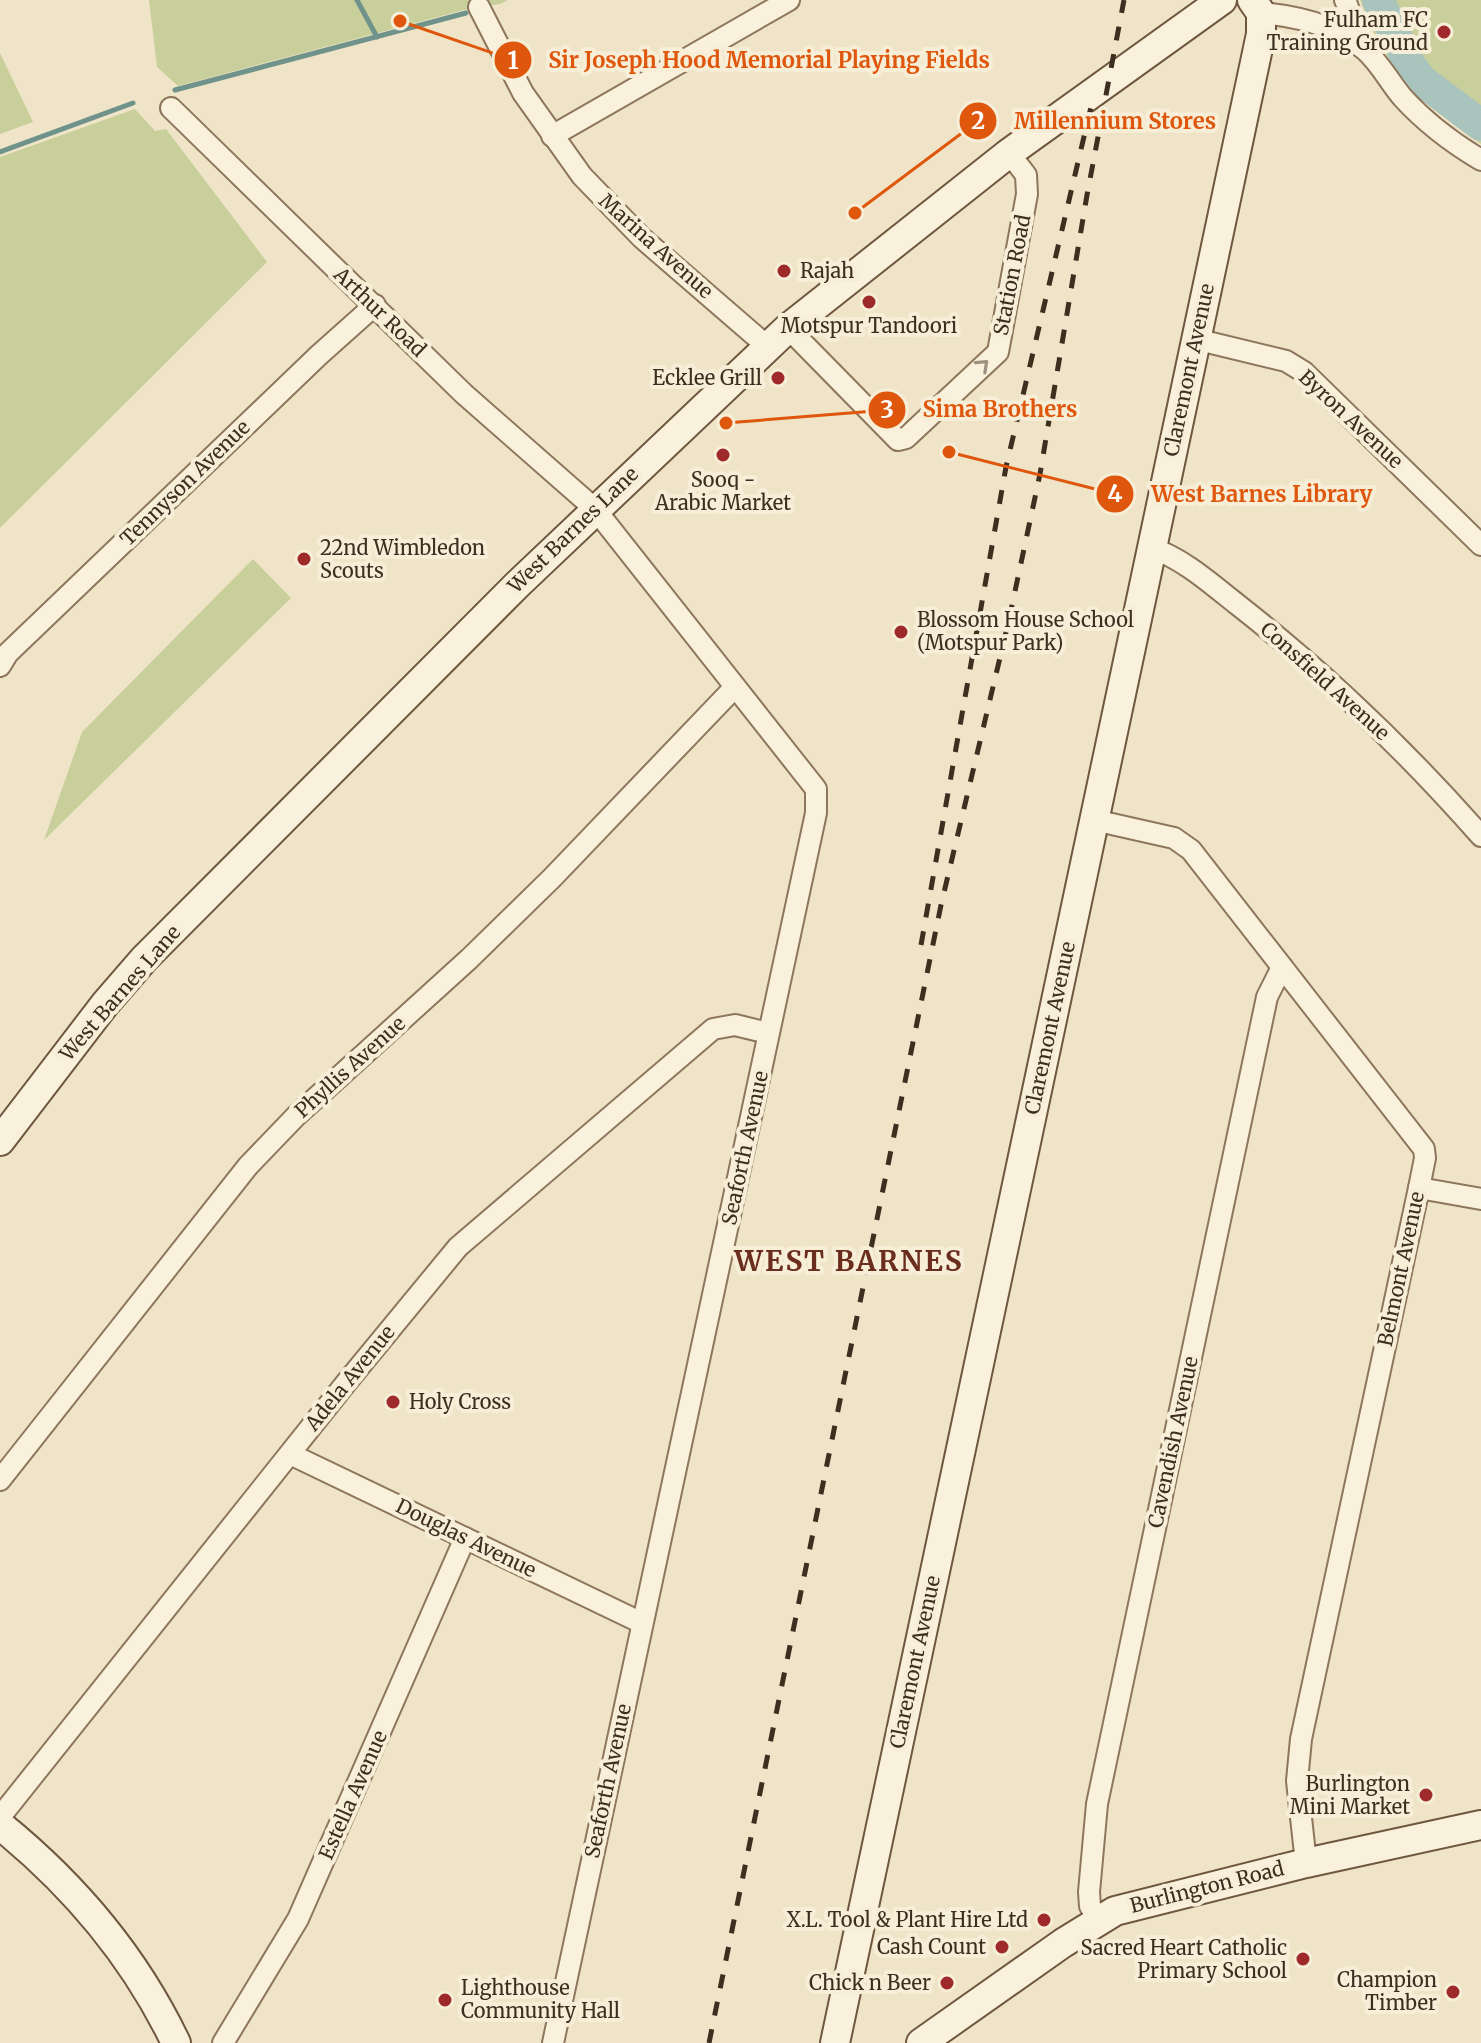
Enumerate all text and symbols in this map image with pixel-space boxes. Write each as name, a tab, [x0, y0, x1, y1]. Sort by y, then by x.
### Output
place label: Fulham FC Training Ground	[1267, 7, 1428, 55]
marker: Fulham FC Training Ground	[1435, 23, 1453, 41]
callout: Sir Joseph Hood Memorial Playing Fields	[493, 37, 1006, 83]
text: 1	[507, 45, 519, 76]
text: Sir Joseph Hood Memorial Playing Fields	[548, 46, 990, 74]
callout: Millennium Stores	[958, 98, 1232, 144]
text: 2	[971, 105, 985, 136]
text: Millennium Stores	[1014, 107, 1216, 135]
street label: Marina Avenue	[594, 188, 719, 303]
street label: Station Road	[988, 212, 1035, 338]
place label: Rajah	[800, 258, 854, 283]
street label: Arthur Road	[328, 261, 432, 362]
marker: Rajah	[775, 262, 793, 280]
street label: Claremont Avenue	[1158, 281, 1219, 459]
marker: Motspur Tandoori	[860, 293, 878, 311]
place label: Motspur Tandoori	[781, 313, 957, 338]
one-way arrow	[974, 360, 988, 375]
street label: Byron Avenue	[1294, 364, 1409, 473]
place label: Ecklee Grill	[652, 365, 762, 390]
marker: Ecklee Grill	[769, 369, 787, 387]
callout: Sima Brothers	[867, 387, 1093, 433]
text: 3	[880, 394, 894, 425]
text: Sima Brothers	[923, 395, 1077, 423]
street label: Tennyson Avenue	[115, 414, 255, 551]
marker: Sooq - Arabic Market	[714, 446, 732, 464]
street label: West Barnes Lane	[502, 461, 643, 599]
place label: Sooq - Arabic Market	[654, 467, 791, 515]
callout: West Barnes Library	[1095, 471, 1388, 517]
text: 4	[1107, 478, 1123, 509]
text: West Barnes Library	[1150, 480, 1374, 508]
place label: 22nd Wimbledon Scouts	[320, 535, 485, 583]
marker: 22nd Wimbledon Scouts	[295, 550, 313, 568]
place label: Blossom House School (Motspur Park)	[917, 607, 1134, 655]
street label: Consfield Avenue	[1256, 616, 1395, 745]
marker: Blossom House School (Motspur Park)	[892, 623, 910, 641]
street label: West Barnes Lane	[53, 920, 185, 1066]
street label: Claremont Avenue	[1019, 939, 1080, 1117]
street label: Phyllis Avenue	[289, 1010, 410, 1123]
street label: Seaforth Avenue	[716, 1069, 773, 1227]
street label: Belmont Avenue	[1372, 1189, 1429, 1349]
district label: WEST BARNES	[733, 1243, 964, 1279]
street label: Adela Avenue	[299, 1320, 400, 1436]
street label: Cavendish Avenue	[1142, 1354, 1203, 1530]
place label: Holy Cross	[409, 1389, 511, 1414]
marker: Holy Cross	[384, 1393, 402, 1411]
street label: Douglas Avenue	[392, 1493, 540, 1582]
street label: Claremont Avenue	[884, 1573, 945, 1751]
street label: Seaforth Avenue	[579, 1702, 636, 1860]
street label: Estella Avenue	[313, 1726, 392, 1863]
place label: Burlington Mini Market	[1290, 1771, 1410, 1819]
marker: Burlington Mini Market	[1417, 1786, 1435, 1804]
street label: Burlington Road	[1127, 1855, 1286, 1918]
place label: X.L. Tool & Plant Hire Ltd	[787, 1907, 1028, 1932]
marker: X.L. Tool & Plant Hire Ltd	[1035, 1911, 1053, 1929]
place label: Cash Count	[877, 1934, 986, 1959]
place label: Sacred Heart Catholic Primary School	[1081, 1935, 1287, 1983]
marker: Cash Count	[993, 1938, 1011, 1956]
marker: Sacred Heart Catholic Primary School	[1294, 1950, 1312, 1968]
place label: Champion Timber	[1337, 1967, 1437, 2015]
place label: Chick n Beer	[809, 1970, 931, 1995]
marker: Chick n Beer	[938, 1974, 956, 1992]
place label: Lighthouse Community Hall	[461, 1975, 620, 2023]
marker: Champion Timber	[1444, 1983, 1462, 2001]
marker: Lighthouse Community Hall	[436, 1991, 454, 2009]

